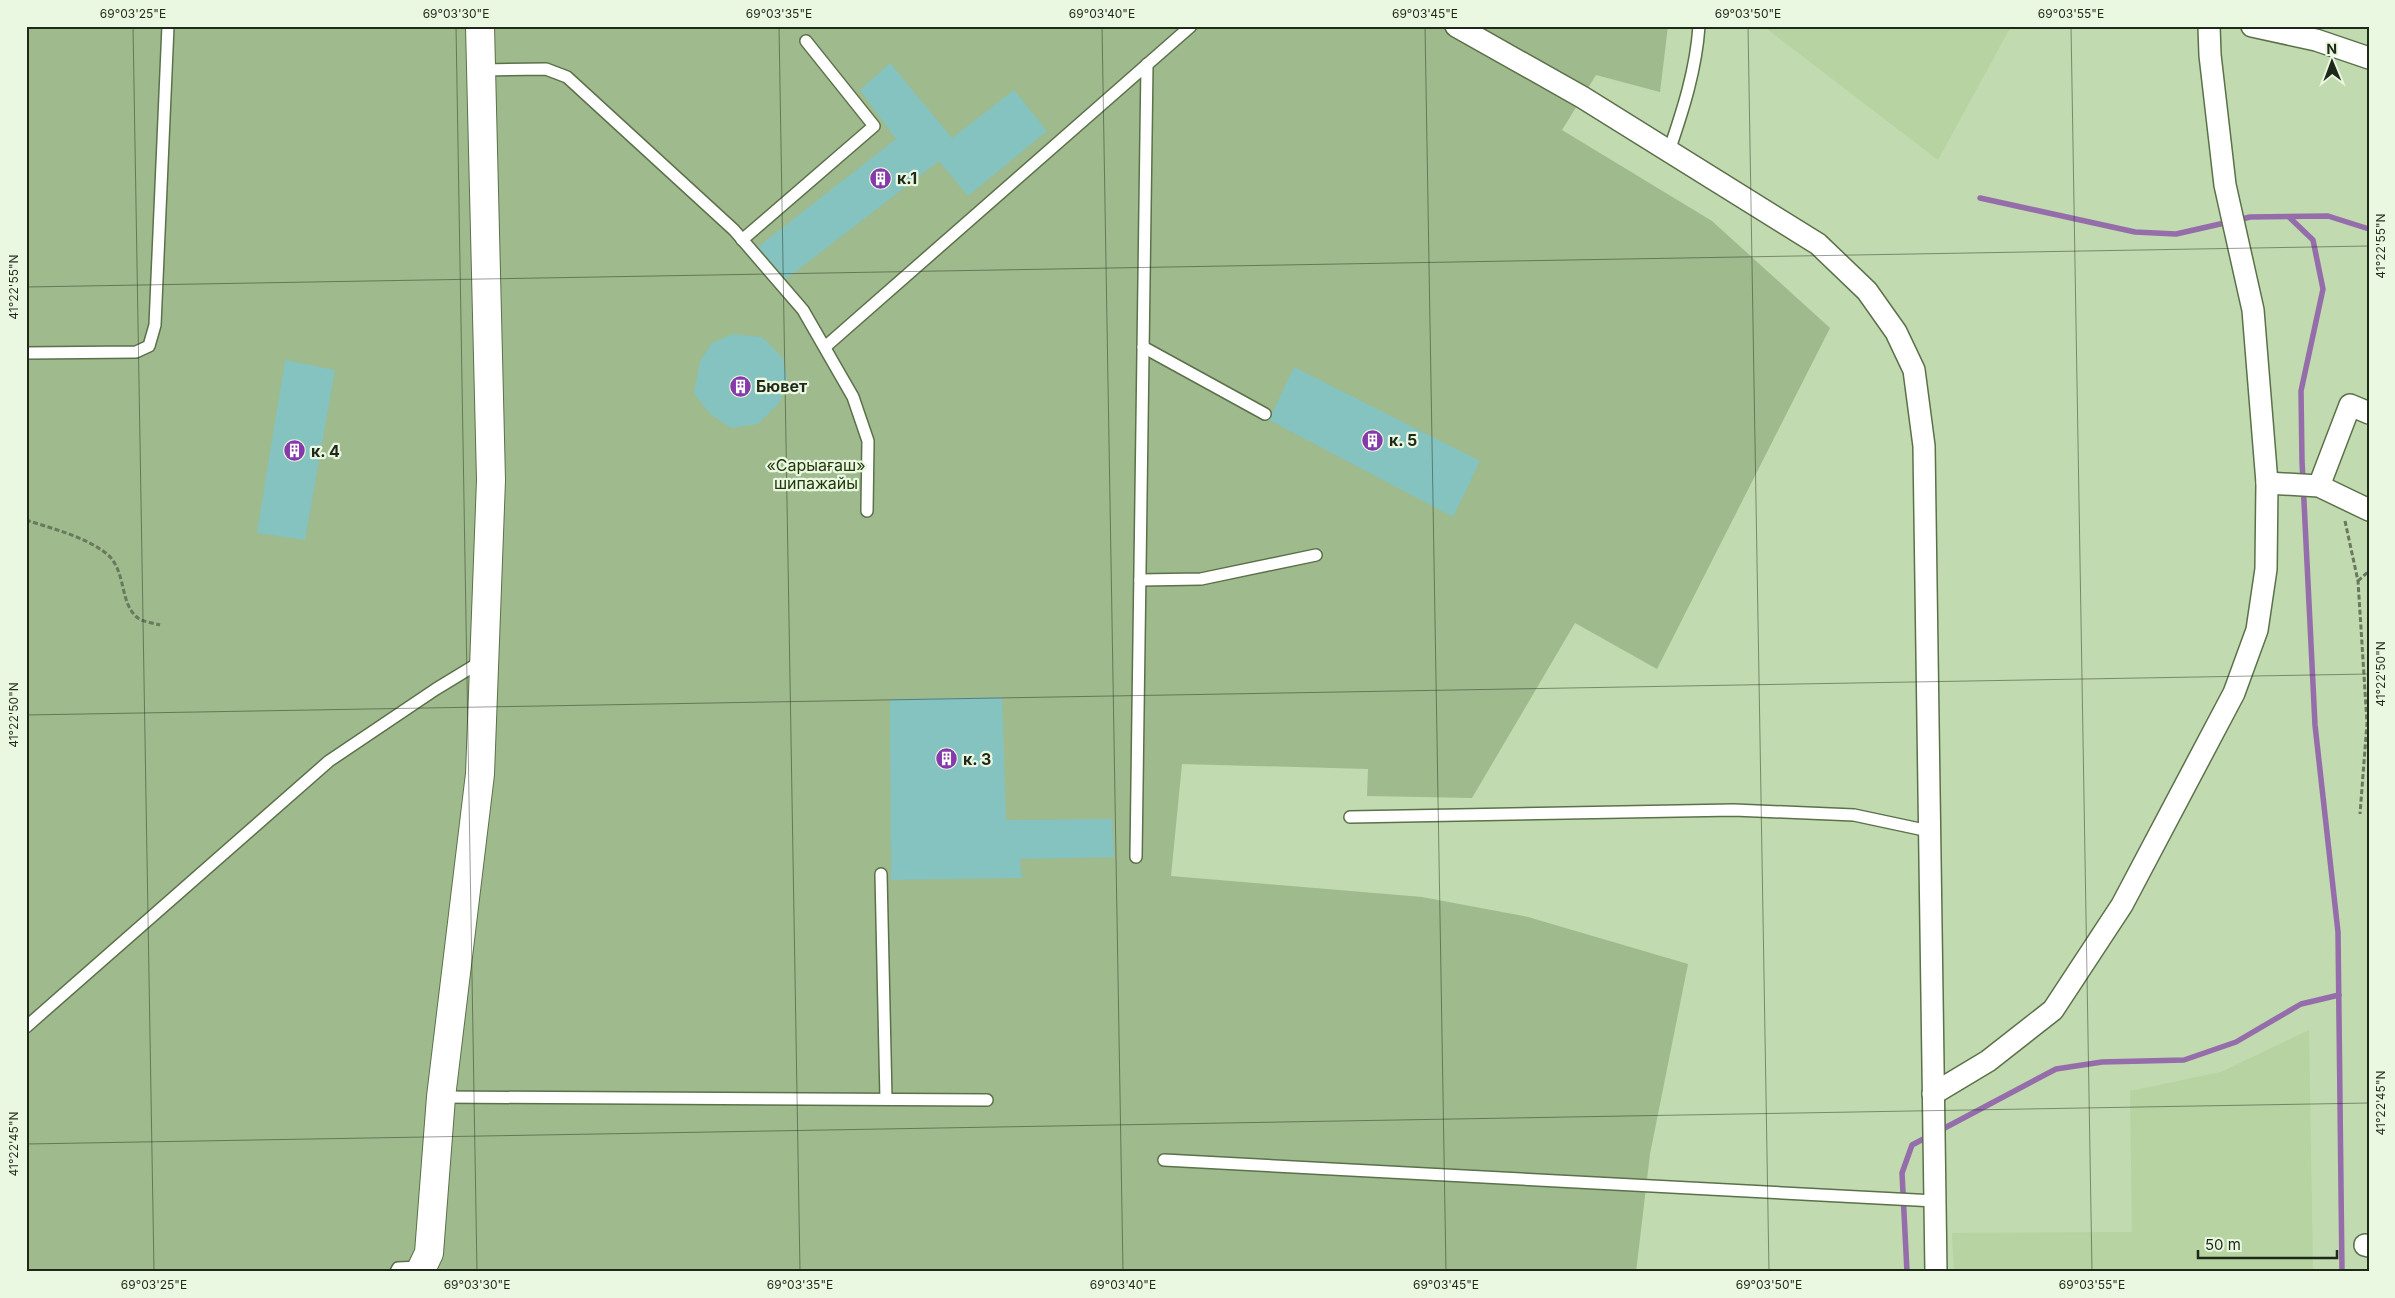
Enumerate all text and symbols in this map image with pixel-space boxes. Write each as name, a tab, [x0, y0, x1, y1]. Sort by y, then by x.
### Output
text: 69°03'25"E	[100, 6, 166, 21]
text: 69°03'30"E	[423, 6, 489, 21]
text: 69°03'35"E	[746, 6, 812, 21]
text: 69°03'40"E	[1069, 6, 1135, 21]
text: 69°03'45"E	[1392, 6, 1458, 21]
text: 69°03'50"E	[1715, 6, 1781, 21]
text: 69°03'55"E	[2038, 6, 2104, 21]
north arrow	[2308, 38, 2358, 88]
text: N	[2326, 40, 2337, 57]
building icon: к.1	[869, 166, 893, 190]
place label: к.1	[897, 168, 917, 188]
text: 41°22'55"N	[2373, 213, 2388, 279]
text: 41°22'55"N	[6, 254, 21, 320]
building icon: Бювет	[728, 374, 752, 398]
place label: Бювет	[756, 376, 807, 396]
building icon: к. 5	[1361, 428, 1385, 452]
place label: к. 5	[1389, 430, 1417, 450]
building icon: к. 4	[283, 439, 307, 463]
place label: к. 4	[311, 441, 340, 461]
park label: «Сарыағаш» шипажайы	[767, 455, 866, 493]
text: 41°22'50"N	[2373, 641, 2388, 707]
text: 41°22'50"N	[6, 682, 21, 748]
building icon: к. 3	[935, 747, 959, 771]
place label: к. 3	[963, 749, 991, 769]
text: 41°22'45"N	[2373, 1070, 2388, 1136]
text: 41°22'45"N	[6, 1111, 21, 1177]
scale bar	[2198, 1228, 2336, 1260]
text: 50 m	[2205, 1235, 2241, 1254]
text: 69°03'25"E	[121, 1277, 187, 1292]
text: 69°03'30"E	[444, 1277, 510, 1292]
text: 69°03'35"E	[767, 1277, 833, 1292]
text: 69°03'40"E	[1090, 1277, 1156, 1292]
text: 69°03'45"E	[1413, 1277, 1479, 1292]
text: 69°03'50"E	[1736, 1277, 1802, 1292]
text: 69°03'55"E	[2059, 1277, 2125, 1292]

